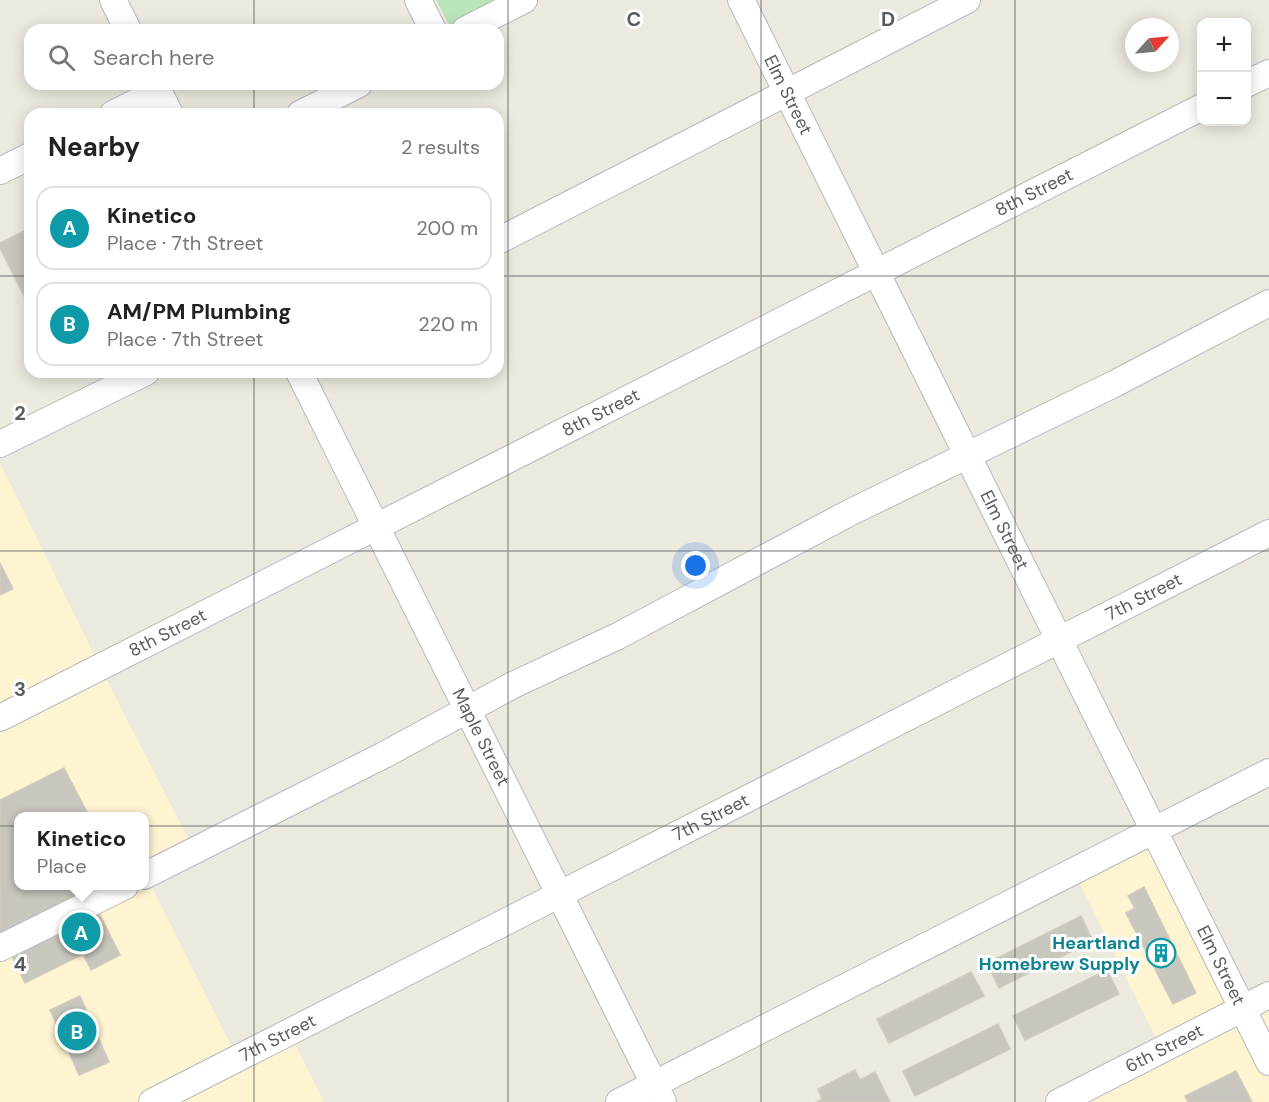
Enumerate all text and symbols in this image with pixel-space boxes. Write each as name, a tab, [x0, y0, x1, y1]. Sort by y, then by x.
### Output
text: C	[627, 6, 641, 32]
text: D	[881, 6, 895, 32]
north arrow	[1125, 18, 1179, 72]
map controls	[1197, 18, 1251, 126]
button: +	[1197, 18, 1251, 72]
search box	[24, 24, 504, 90]
icon: search	[45, 41, 78, 74]
text: Search here	[93, 43, 214, 72]
street label: Elm Street	[758, 51, 818, 139]
button: −	[1197, 72, 1251, 126]
text: Nearby	[48, 130, 140, 164]
text: 2 results	[401, 134, 480, 160]
street label: 8th Street	[991, 163, 1077, 222]
text: Kinetico	[107, 201, 196, 230]
text: A	[62, 215, 77, 241]
text: 200 m	[416, 215, 478, 241]
text: Place · 7th Street	[107, 230, 263, 256]
text: AM/PM Plumbing	[107, 297, 291, 326]
text: B	[63, 311, 76, 337]
text: 220 m	[418, 311, 478, 337]
text: Place · 7th Street	[107, 326, 263, 352]
street label: 8th Street	[558, 383, 644, 442]
text: 2	[14, 400, 26, 426]
street label: Elm Street	[975, 486, 1034, 574]
your location	[681, 551, 710, 580]
street label: 7th Street	[1101, 567, 1186, 626]
street label: 8th Street	[125, 603, 211, 663]
text: 3	[14, 676, 26, 702]
street label: Maple Street	[447, 684, 516, 790]
street label: 7th Street	[668, 788, 753, 847]
popup	[14, 812, 149, 890]
text: Kinetico	[37, 824, 126, 853]
text: Place	[37, 853, 87, 879]
pin: A	[62, 910, 100, 954]
street label: Elm Street	[1191, 921, 1251, 1009]
place label: Heartland Homebrew Supply	[979, 931, 1140, 976]
building icon: Heartland Homebrew Supply	[1145, 937, 1177, 969]
text: 4	[14, 951, 27, 977]
pin: B	[58, 1008, 97, 1054]
street label: 7th Street	[235, 1008, 320, 1068]
street label: 6th Street	[1121, 1019, 1207, 1078]

